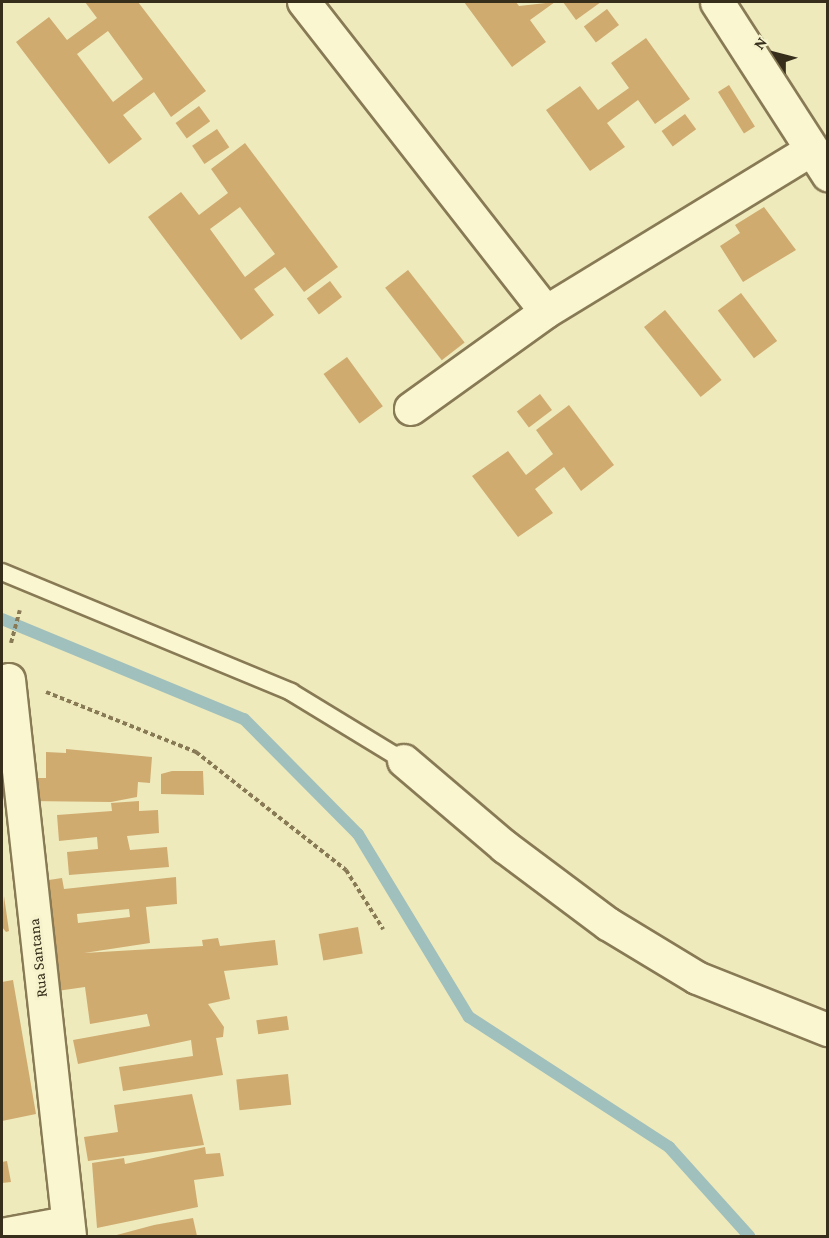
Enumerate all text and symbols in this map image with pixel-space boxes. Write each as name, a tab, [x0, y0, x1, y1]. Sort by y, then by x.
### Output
north arrow	[745, 24, 805, 84]
text: N	[750, 34, 770, 53]
street label: Rua Santana	[24, 917, 52, 999]

